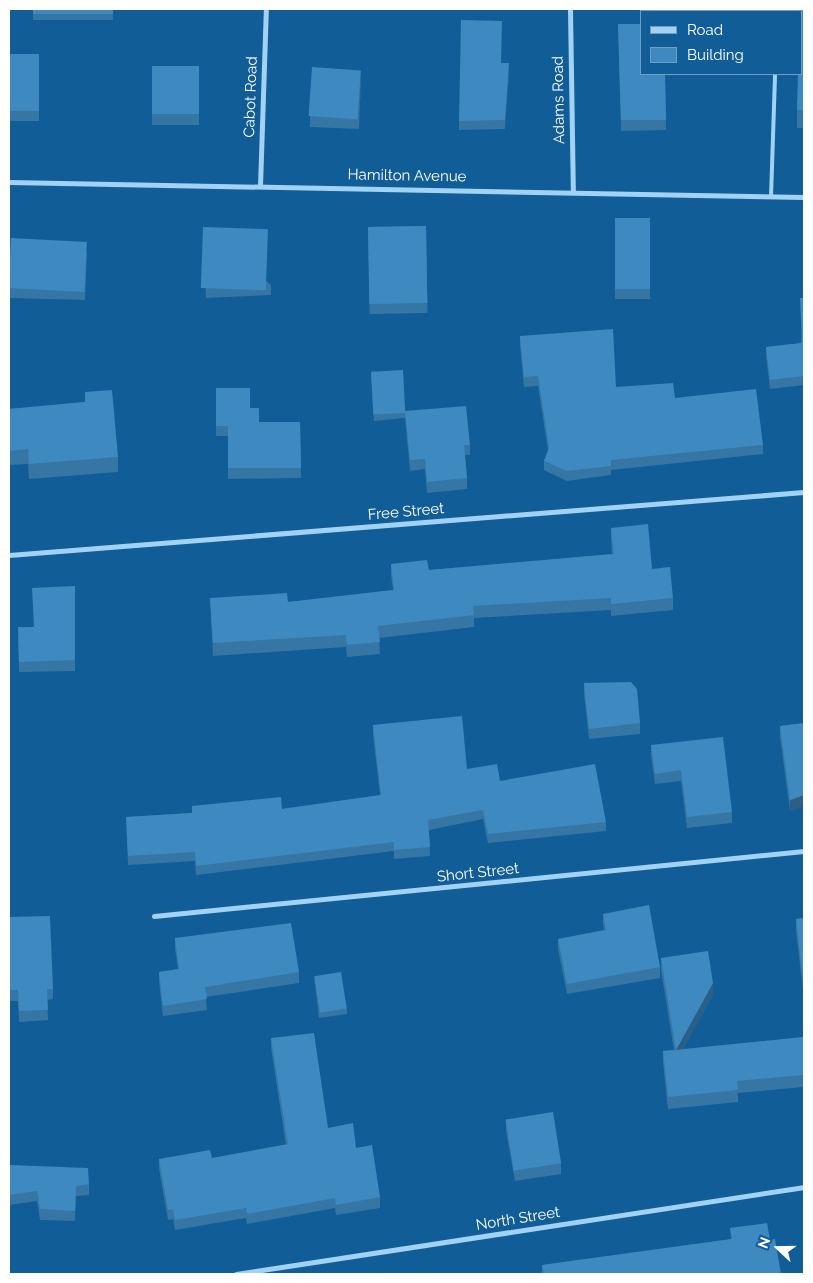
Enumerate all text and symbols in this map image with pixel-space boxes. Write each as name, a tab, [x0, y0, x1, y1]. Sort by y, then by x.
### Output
legend	[640, 10, 803, 75]
text: Road	[687, 21, 723, 39]
text: Building	[687, 46, 744, 64]
street label: Cabot Road	[241, 56, 261, 138]
street label: Adams Road	[549, 56, 569, 144]
street label: Hamilton Avenue	[347, 166, 467, 186]
street label: Free Street	[367, 500, 445, 524]
street label: Short Street	[436, 860, 520, 886]
street label: North Street	[475, 1203, 561, 1235]
north arrow	[753, 1223, 803, 1273]
text: N	[755, 1235, 773, 1250]

